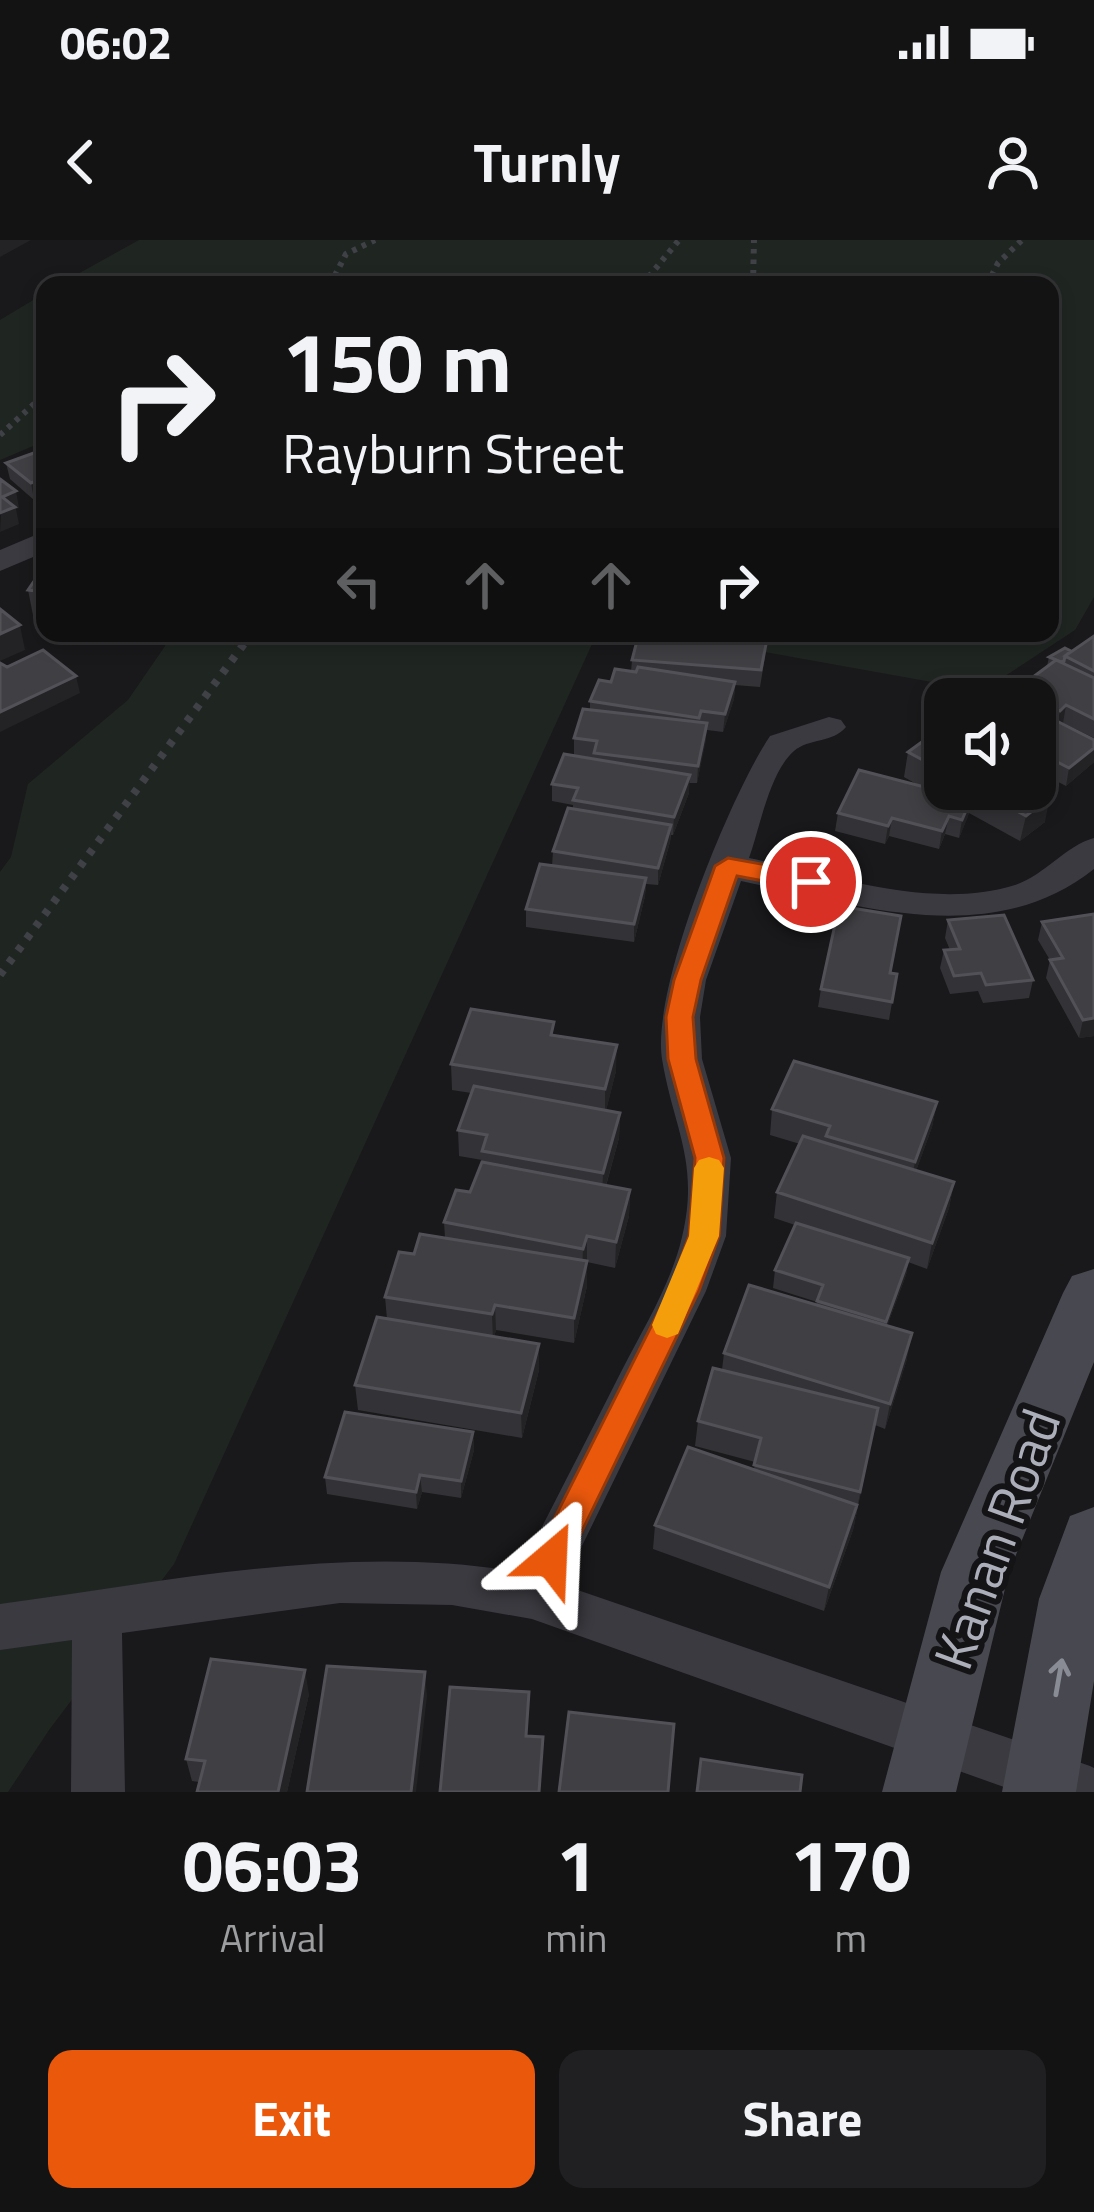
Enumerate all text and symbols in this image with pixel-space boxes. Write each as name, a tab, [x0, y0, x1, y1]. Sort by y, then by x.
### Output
text: 06:02	[60, 8, 172, 76]
text: Turnly	[474, 121, 620, 203]
icon: back	[48, 129, 114, 195]
icon: person	[980, 129, 1046, 195]
text: 150 m	[282, 297, 512, 425]
icon: right	[84, 324, 240, 480]
text: Rayburn Street	[282, 412, 624, 494]
icon: left	[326, 552, 392, 618]
icon: ahead	[452, 552, 518, 618]
icon: ahead	[578, 552, 644, 618]
icon: right	[704, 552, 770, 618]
map controls	[924, 678, 1056, 810]
button: sound	[924, 678, 1056, 810]
pin	[760, 831, 862, 933]
icon: arrive	[778, 849, 844, 915]
street label: Kanan Road	[911, 1397, 1081, 1680]
position arrow	[488, 1496, 614, 1622]
one-way arrow	[1049, 1658, 1072, 1697]
text: 06:03	[183, 1809, 363, 1919]
text: 1	[556, 1809, 597, 1919]
text: 170	[790, 1809, 911, 1919]
text: Arrival	[220, 1908, 326, 1967]
text: min	[545, 1908, 607, 1967]
text: m	[834, 1908, 867, 1967]
button: Exit	[48, 2050, 535, 2188]
button: Share	[559, 2050, 1046, 2188]

